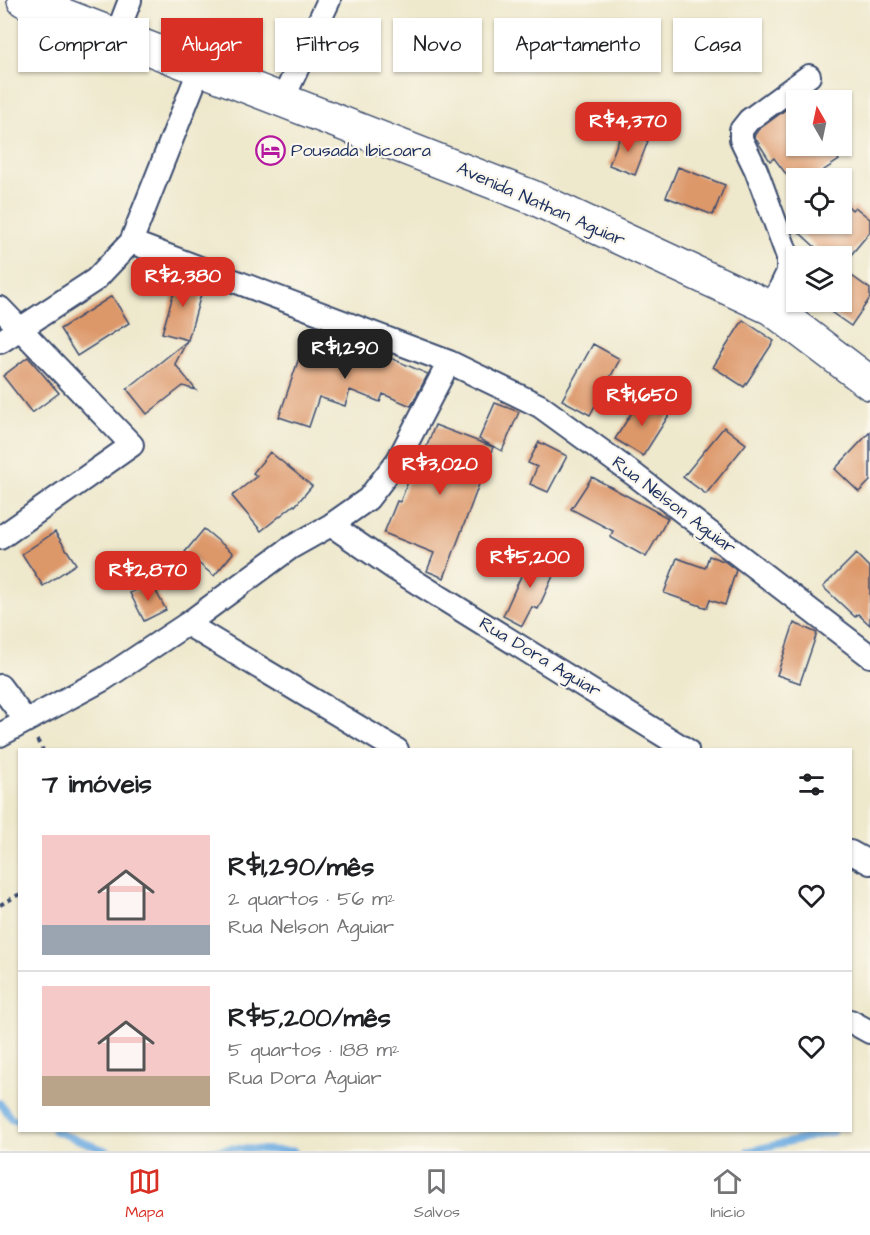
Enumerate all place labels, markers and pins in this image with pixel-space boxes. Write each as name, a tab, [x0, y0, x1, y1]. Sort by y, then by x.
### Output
pin: R$4,370	[573, 102, 683, 153]
hotel icon: Pousada Ibicoara	[254, 134, 286, 166]
place label: Pousada Ibicoara	[291, 138, 431, 163]
pin: R$2,380	[128, 257, 238, 308]
pin: R$1,290	[290, 329, 400, 380]
pin: R$1,650	[587, 376, 697, 427]
pin: R$3,020	[385, 445, 495, 496]
pin: R$5,200	[475, 538, 585, 589]
pin: R$2,870	[93, 551, 203, 602]

